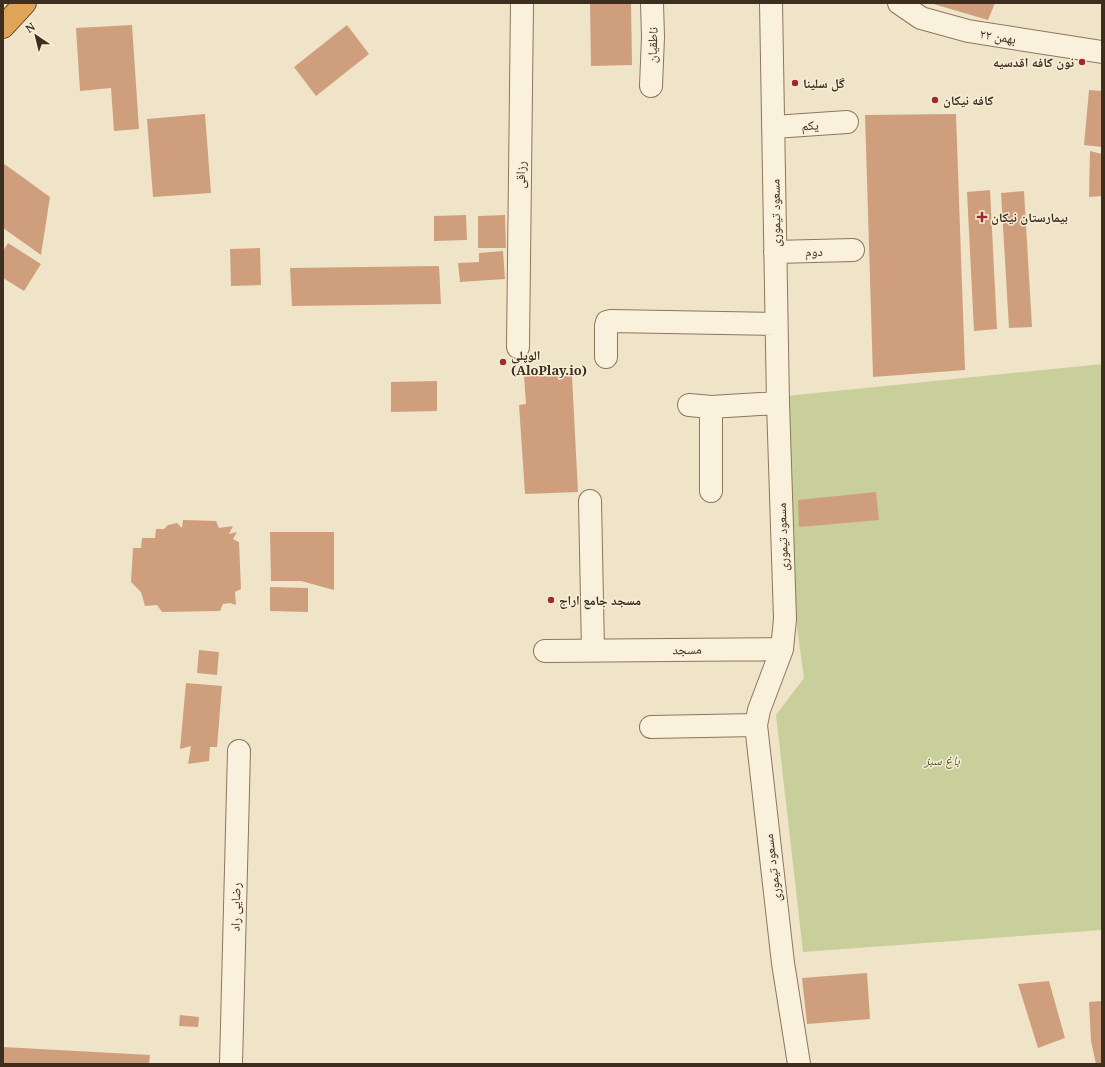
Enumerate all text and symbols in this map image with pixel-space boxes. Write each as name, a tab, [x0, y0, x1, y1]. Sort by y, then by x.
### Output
north arrow	[16, 16, 56, 56]
text: N	[22, 19, 38, 36]
street label: ۲۲ بهمن	[979, 24, 1017, 48]
street label: ناطقیان	[642, 27, 662, 63]
place label: نون کافه اقدسیه	[993, 53, 1074, 71]
marker: نون کافه اقدسیه	[1077, 57, 1087, 67]
place label: گل سلینا	[803, 74, 845, 92]
marker: گل سلینا	[790, 78, 800, 88]
place label: کافه نیکان	[943, 91, 994, 109]
marker: کافه نیکان	[930, 95, 940, 105]
street label: یکم	[801, 115, 819, 135]
street label: رزاقی	[511, 161, 529, 189]
street label: مسعود تیموری	[765, 179, 785, 247]
place label: بیمارستان نیکان	[991, 208, 1068, 226]
marker: بیمارستان نیکان	[976, 211, 988, 223]
street label: دوم	[805, 242, 823, 260]
place label: الوپلی (AloPlay.io)	[511, 346, 587, 379]
marker: الوپلی (AloPlay.io)	[498, 357, 508, 367]
street label: مسعود تیموری	[772, 502, 792, 572]
place label: مسجد جامع اراج	[559, 591, 641, 610]
marker: مسجد جامع اراج	[546, 595, 556, 605]
street label: مسجد	[672, 640, 702, 658]
park label: باغ سبز	[923, 751, 960, 769]
street label: مسعود تیموری	[759, 833, 785, 903]
street label: رضایی راد	[226, 882, 244, 932]

